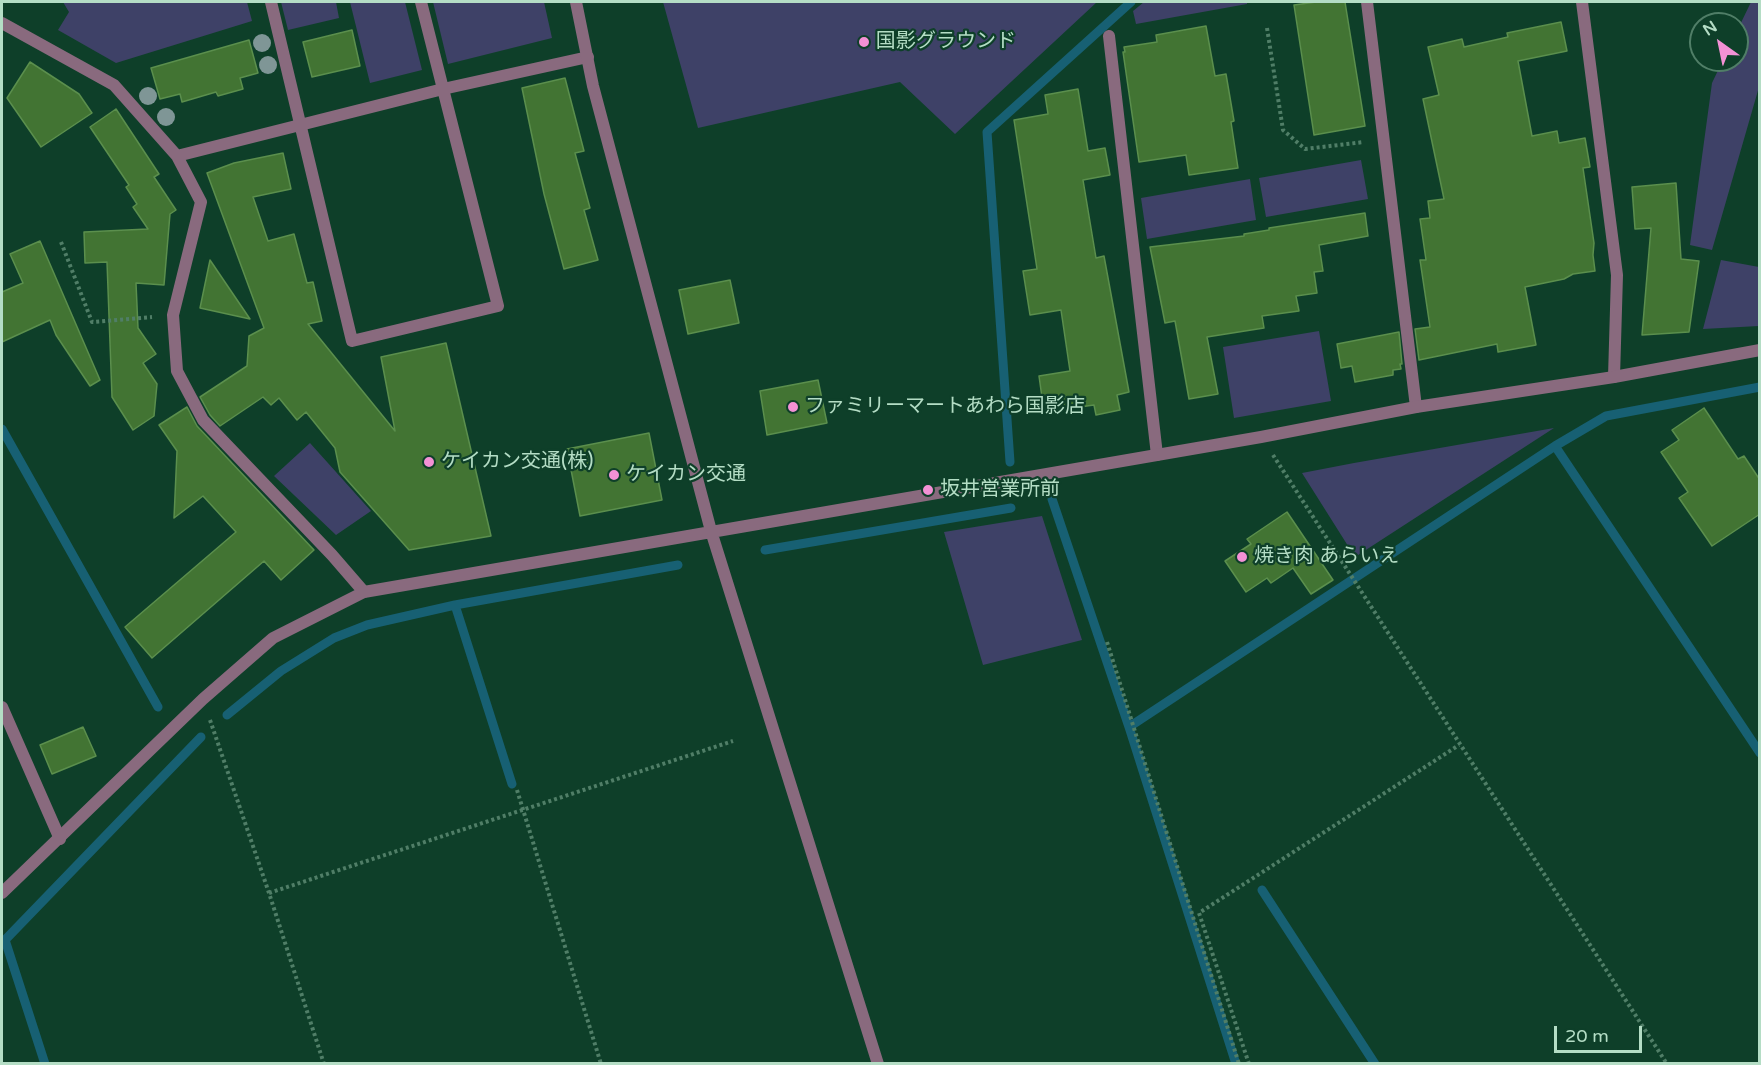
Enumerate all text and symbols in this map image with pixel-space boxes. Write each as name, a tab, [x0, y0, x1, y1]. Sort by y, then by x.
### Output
north arrow	[1689, 12, 1749, 72]
text: N	[1699, 17, 1721, 40]
place label: 国影グラウンド	[876, 30, 1016, 54]
marker: 国影グラウンド	[857, 35, 871, 49]
place label: ファミリーマートあわら国影店	[805, 395, 1085, 419]
marker: ファミリーマートあわら国影店	[786, 400, 800, 414]
place label: ケイカン交通(株)	[441, 450, 593, 474]
marker: ケイカン交通(株)	[422, 455, 436, 469]
place label: ケイカン交通	[626, 463, 746, 487]
marker: ケイカン交通	[607, 468, 621, 482]
place label: 坂井営業所前	[940, 478, 1060, 502]
marker: 坂井営業所前	[921, 483, 935, 497]
place label: 焼き肉 あらいえ	[1254, 545, 1399, 569]
marker: 焼き肉 あらいえ	[1235, 550, 1249, 564]
scale bar	[1557, 1014, 1646, 1052]
text: 20 m	[1565, 1025, 1609, 1047]

